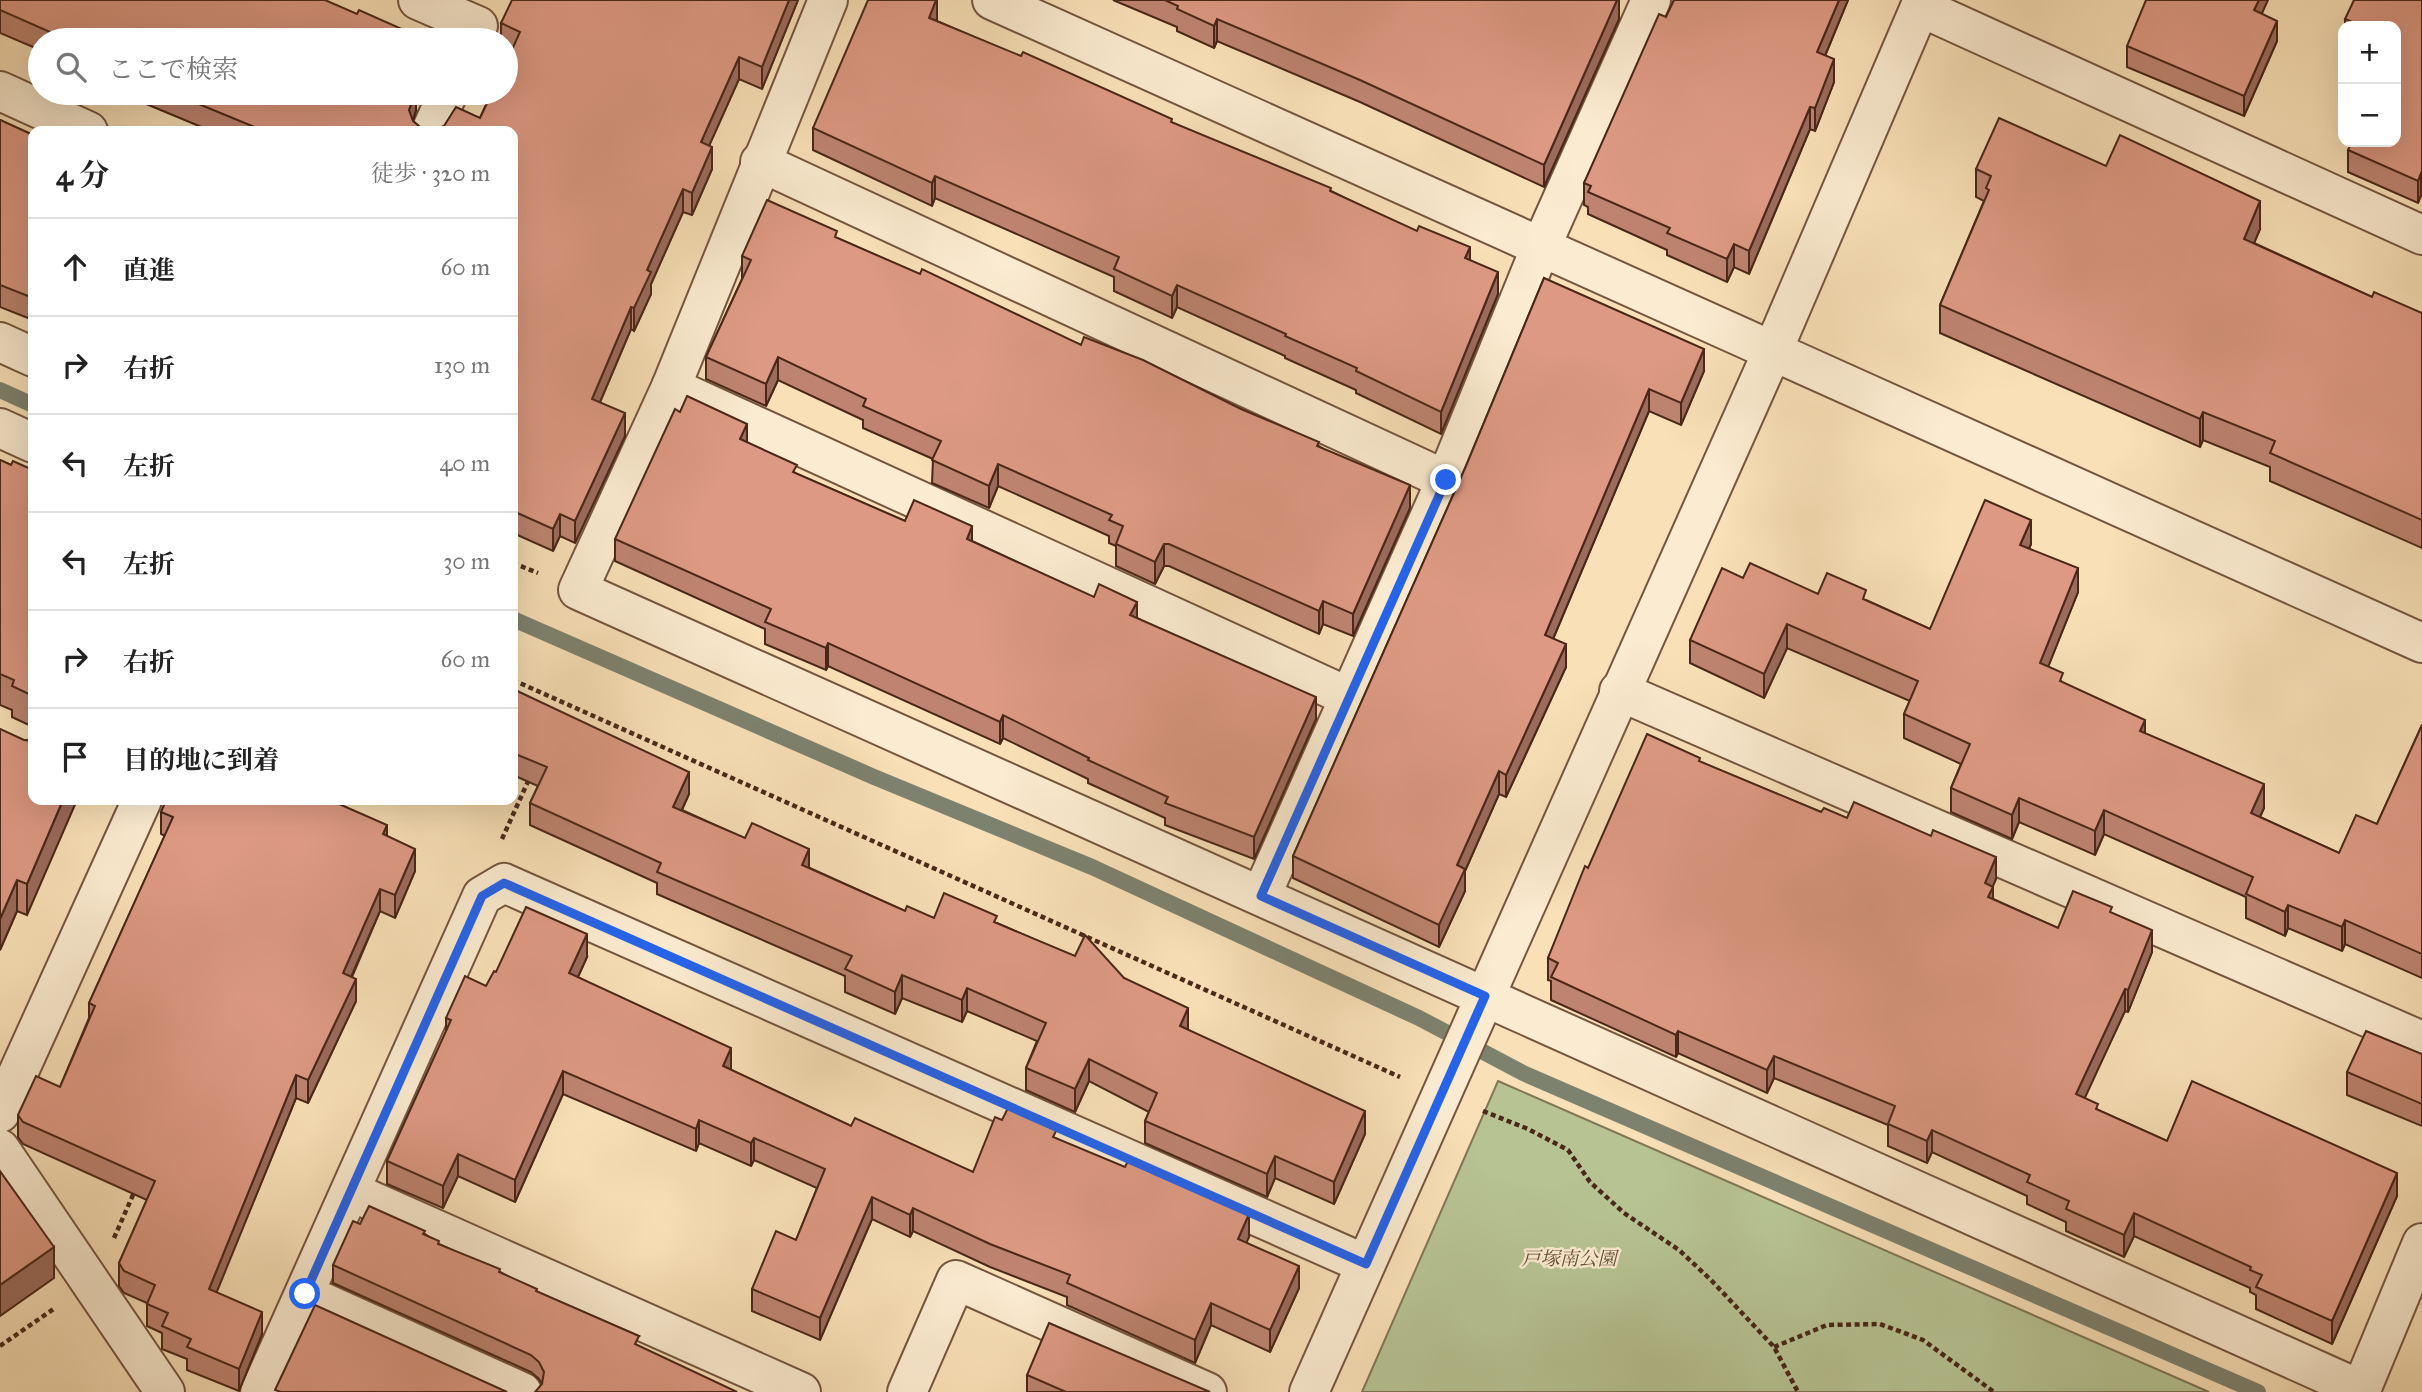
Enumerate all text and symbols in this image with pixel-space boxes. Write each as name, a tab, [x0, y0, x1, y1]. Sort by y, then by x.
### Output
map controls	[2338, 21, 2401, 147]
button: +	[2338, 21, 2401, 84]
search box	[28, 28, 518, 105]
icon: search	[52, 48, 90, 86]
text: ここで検索	[108, 53, 238, 85]
button: −	[2338, 84, 2401, 147]
text: 4 分	[56, 157, 109, 193]
text: 徒歩 · 320 m	[371, 159, 490, 187]
icon: ahead	[56, 248, 94, 286]
text: 60 m	[441, 253, 490, 281]
text: 直進	[123, 254, 175, 286]
icon: right	[56, 346, 94, 384]
text: 130 m	[434, 351, 490, 379]
text: 右折	[123, 352, 175, 384]
icon: left	[56, 444, 94, 482]
text: 40 m	[440, 449, 490, 477]
text: 左折	[123, 450, 175, 482]
route end	[1430, 464, 1461, 495]
icon: left	[56, 542, 94, 580]
text: 30 m	[443, 547, 490, 575]
text: 左折	[123, 548, 175, 580]
icon: right	[56, 640, 94, 678]
text: 60 m	[441, 645, 490, 673]
text: 右折	[123, 646, 175, 678]
icon: arrive	[56, 738, 94, 776]
text: 目的地に到着	[123, 744, 279, 776]
park label: 戸塚南公園	[1521, 1247, 1619, 1270]
route start	[289, 1278, 320, 1309]

